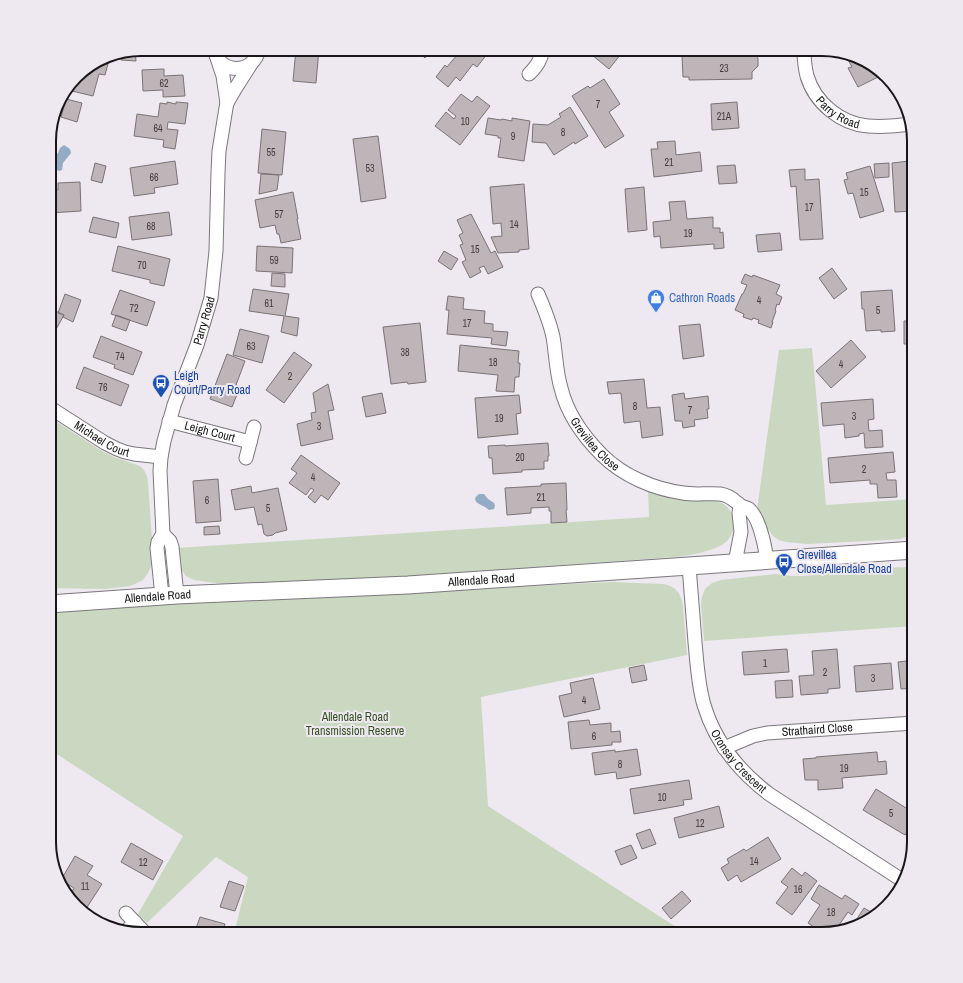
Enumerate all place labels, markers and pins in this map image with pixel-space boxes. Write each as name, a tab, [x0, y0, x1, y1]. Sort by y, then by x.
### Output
shop icon: Cathron Roads	[646, 288, 666, 313]
place label: Cathron Roads	[669, 290, 735, 306]
place label: Leigh Court/Parry Road	[174, 368, 251, 398]
bus stop icon: Leigh Court/Parry Road	[151, 373, 171, 398]
place label: Grevillea Close/Allendale Road	[797, 547, 892, 577]
bus stop icon: Grevillea Close/Allendale Road	[774, 552, 794, 577]

